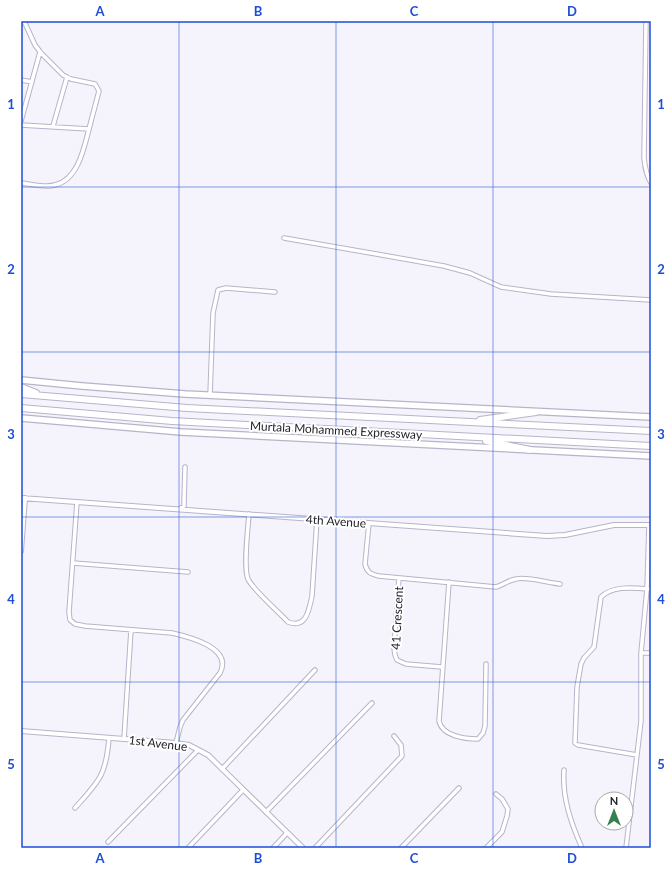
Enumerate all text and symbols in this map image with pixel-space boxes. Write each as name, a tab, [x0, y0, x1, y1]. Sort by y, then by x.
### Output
text: A	[94, 3, 105, 19]
text: B	[254, 3, 263, 19]
text: C	[410, 3, 419, 19]
text: D	[567, 3, 577, 19]
text: 1	[7, 96, 15, 112]
text: 1	[657, 96, 665, 112]
text: 2	[7, 261, 15, 277]
text: 2	[657, 261, 665, 277]
street label: Murtala Mohammed Expressway	[250, 418, 423, 442]
text: 3	[7, 426, 15, 442]
text: 3	[657, 426, 665, 442]
street label: 4th Avenue	[305, 511, 367, 531]
street label: 41 Crescent	[388, 585, 406, 650]
text: 4	[7, 591, 15, 607]
text: 4	[657, 591, 665, 607]
street label: 1st Avenue	[128, 732, 188, 754]
text: 5	[7, 756, 15, 772]
text: 5	[657, 756, 665, 772]
north arrow	[594, 791, 634, 831]
text: N	[610, 794, 618, 807]
text: A	[94, 850, 105, 866]
text: B	[254, 850, 263, 866]
text: C	[410, 850, 419, 866]
text: D	[567, 850, 577, 866]

